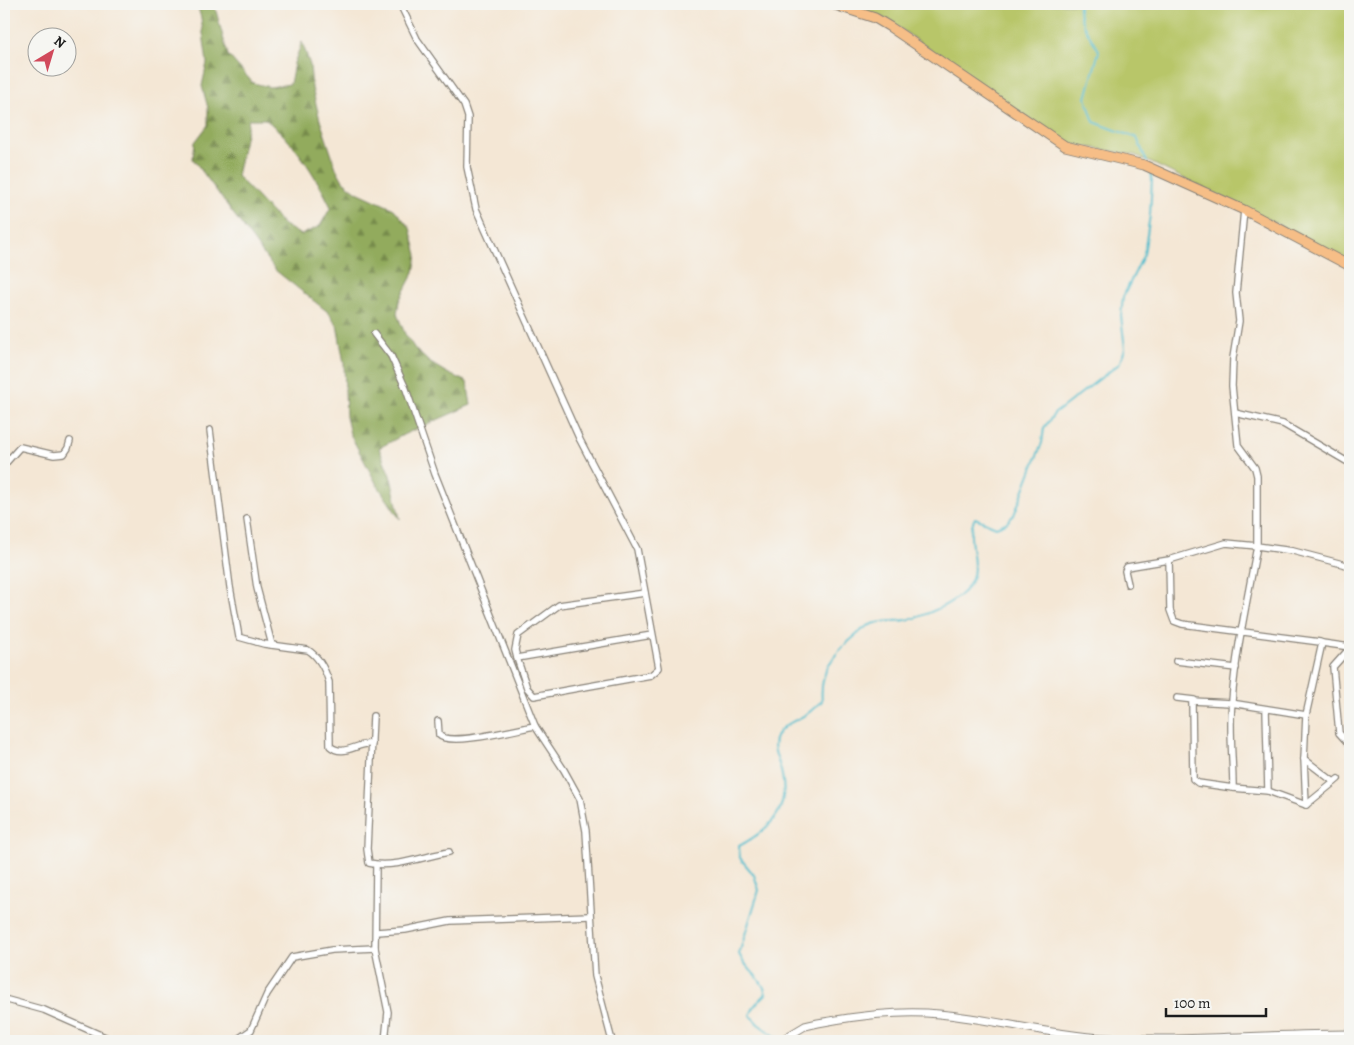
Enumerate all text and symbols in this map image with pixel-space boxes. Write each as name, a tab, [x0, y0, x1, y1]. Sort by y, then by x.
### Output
north arrow	[28, 28, 78, 78]
text: N	[50, 32, 70, 53]
scale bar	[1166, 985, 1266, 1017]
text: 100 m	[1174, 993, 1211, 1013]

